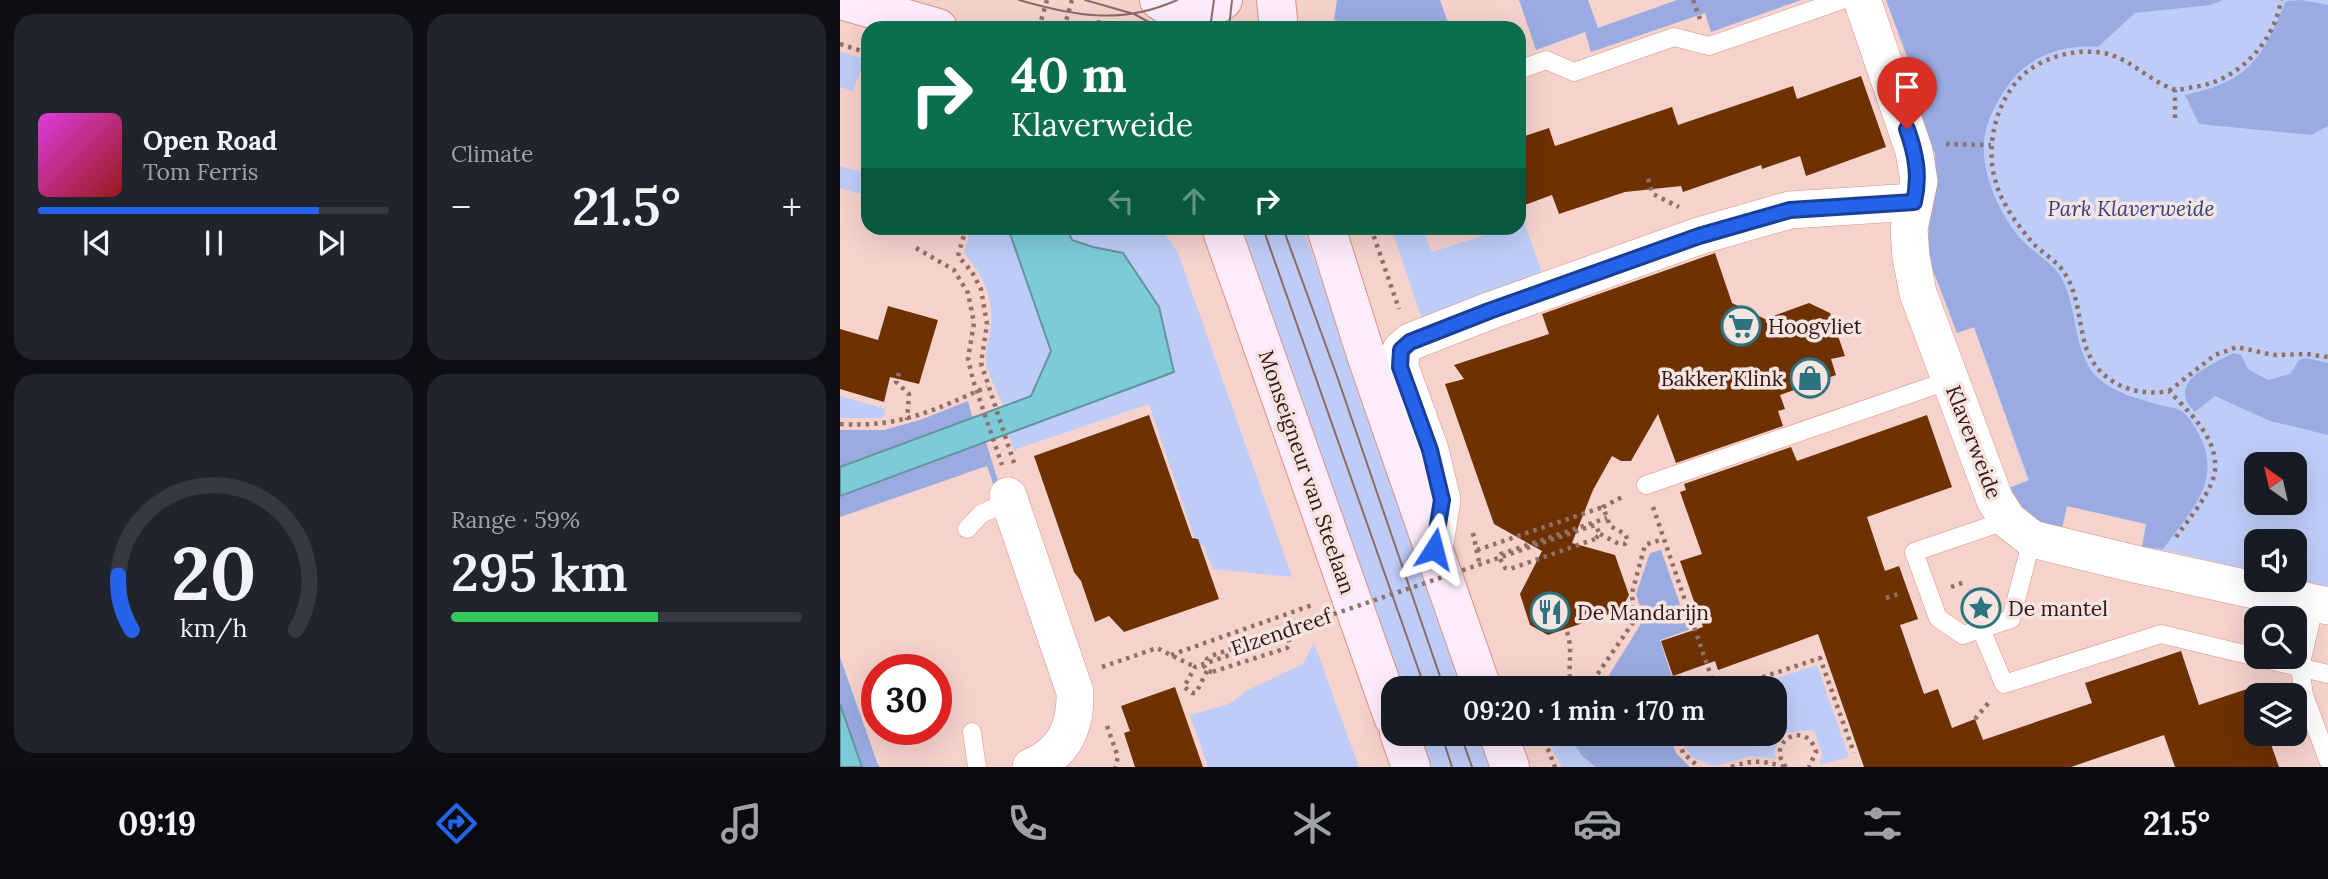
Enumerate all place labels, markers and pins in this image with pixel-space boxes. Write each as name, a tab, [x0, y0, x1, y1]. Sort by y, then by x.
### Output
pin	[1877, 57, 1937, 129]
supermarket icon: Hoogvliet	[1720, 305, 1762, 347]
place label: Hoogvliet	[1768, 313, 1863, 340]
shop icon: Bakker Klink	[1789, 357, 1831, 399]
place label: Bakker Klink	[1661, 365, 1784, 392]
place icon: De mantel	[1960, 587, 2002, 629]
restaurant icon: De Mandarijn	[1529, 591, 1571, 633]
place label: De mantel	[2008, 595, 2108, 622]
place label: De Mandarijn	[1577, 599, 1709, 626]

